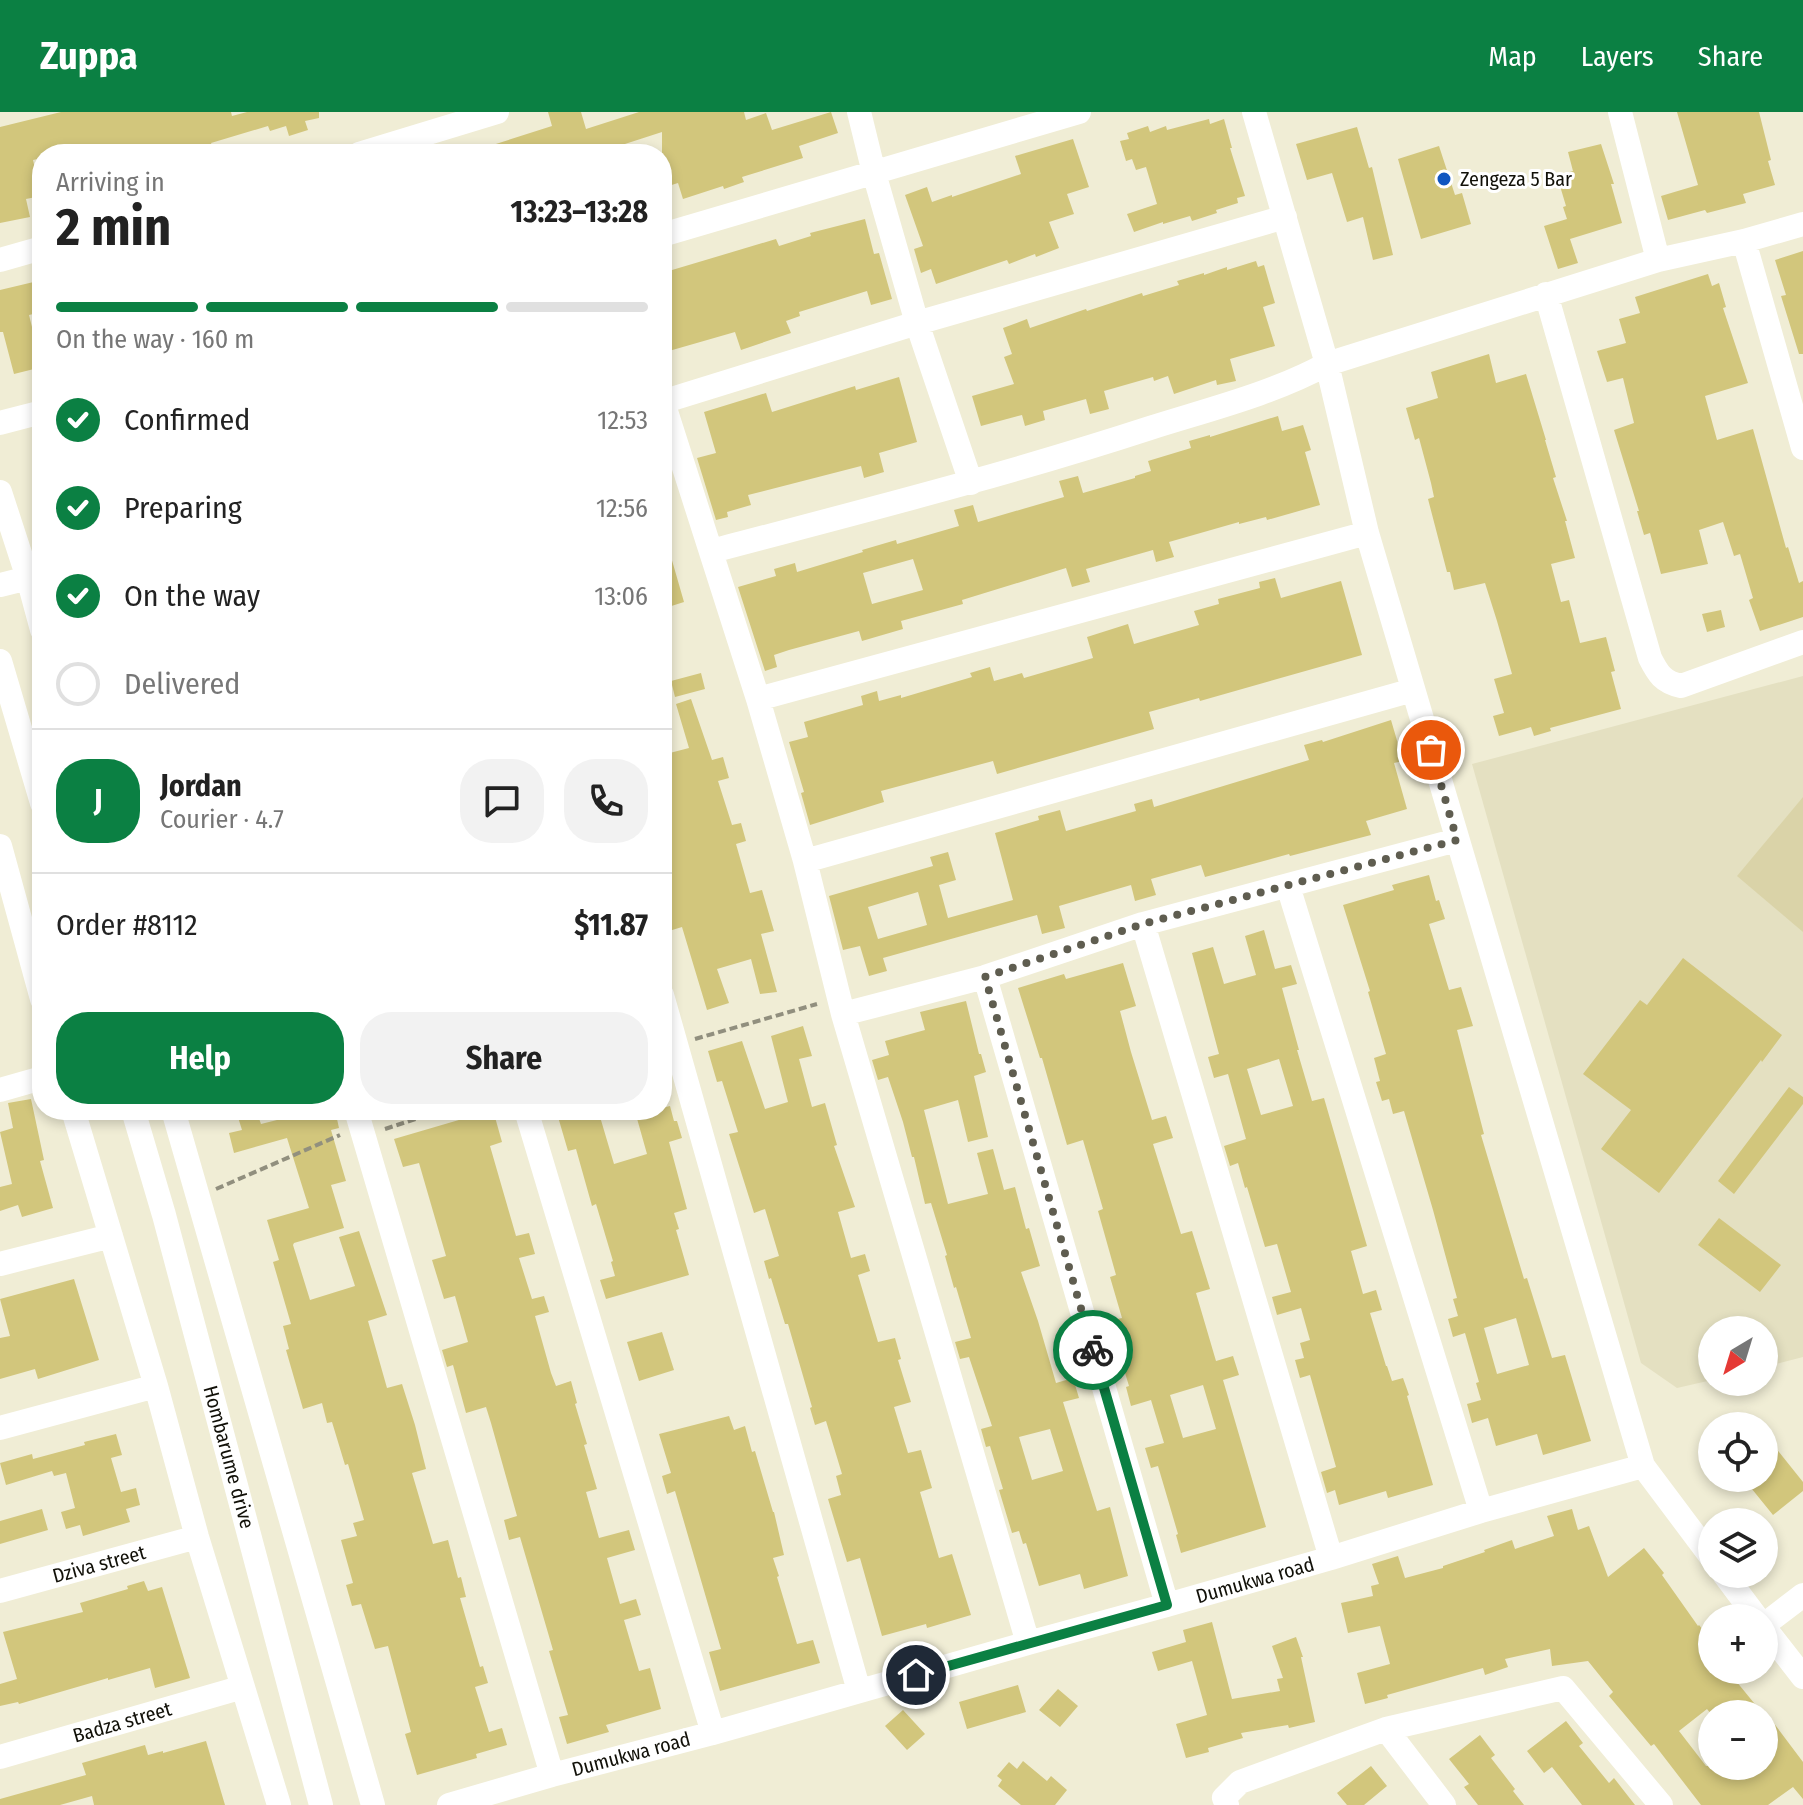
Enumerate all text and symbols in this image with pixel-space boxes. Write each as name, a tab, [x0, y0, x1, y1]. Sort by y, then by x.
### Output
text: Zuppa	[40, 33, 138, 79]
text: Map	[1488, 40, 1537, 73]
text: Layers	[1581, 40, 1654, 73]
text: Share	[1698, 40, 1763, 73]
text: Arriving in	[56, 167, 165, 198]
place label: Zengeza 5 Bar	[1460, 167, 1572, 191]
marker: Zengeza 5 Bar	[1435, 170, 1453, 188]
text: 13:23–13:28	[511, 194, 648, 230]
text: 2 min	[56, 196, 171, 259]
text: On the way · 160 m	[56, 324, 254, 355]
icon: check	[56, 398, 100, 442]
text: Confirmed	[124, 402, 250, 438]
text: 12:53	[597, 405, 648, 436]
icon: check	[56, 486, 100, 530]
text: Preparing	[124, 490, 242, 526]
text: 12:56	[596, 493, 648, 524]
icon: check	[56, 574, 100, 618]
text: On the way	[124, 578, 260, 614]
text: 13:06	[594, 581, 648, 612]
text: Delivered	[124, 666, 240, 702]
pin	[1397, 716, 1465, 784]
icon: bag	[1409, 728, 1453, 772]
button: chat	[460, 759, 544, 843]
button: phone	[564, 759, 648, 843]
text: Jordan	[160, 768, 242, 804]
text: J	[94, 783, 102, 819]
text: Courier · 4.7	[160, 804, 284, 835]
text: Order #8112	[56, 907, 198, 943]
text: $11.87	[574, 907, 648, 943]
button: Help	[56, 1012, 344, 1104]
button: Share	[360, 1012, 648, 1104]
courier	[1053, 1310, 1133, 1390]
north arrow	[1698, 1316, 1778, 1396]
map controls	[1698, 1316, 1778, 1780]
icon: bike	[1071, 1328, 1115, 1372]
street label: Hombarume drive	[198, 1383, 260, 1531]
button: locate	[1698, 1412, 1778, 1492]
button: layers	[1698, 1508, 1778, 1588]
street label: Dziva street	[50, 1540, 149, 1588]
street label: Dumukwa road	[1193, 1552, 1317, 1608]
button: +	[1698, 1604, 1778, 1684]
pin	[882, 1641, 950, 1709]
icon: home	[894, 1653, 938, 1697]
street label: Badza street	[70, 1696, 174, 1748]
button: −	[1698, 1700, 1778, 1780]
street label: Dumukwa road	[569, 1727, 693, 1781]

